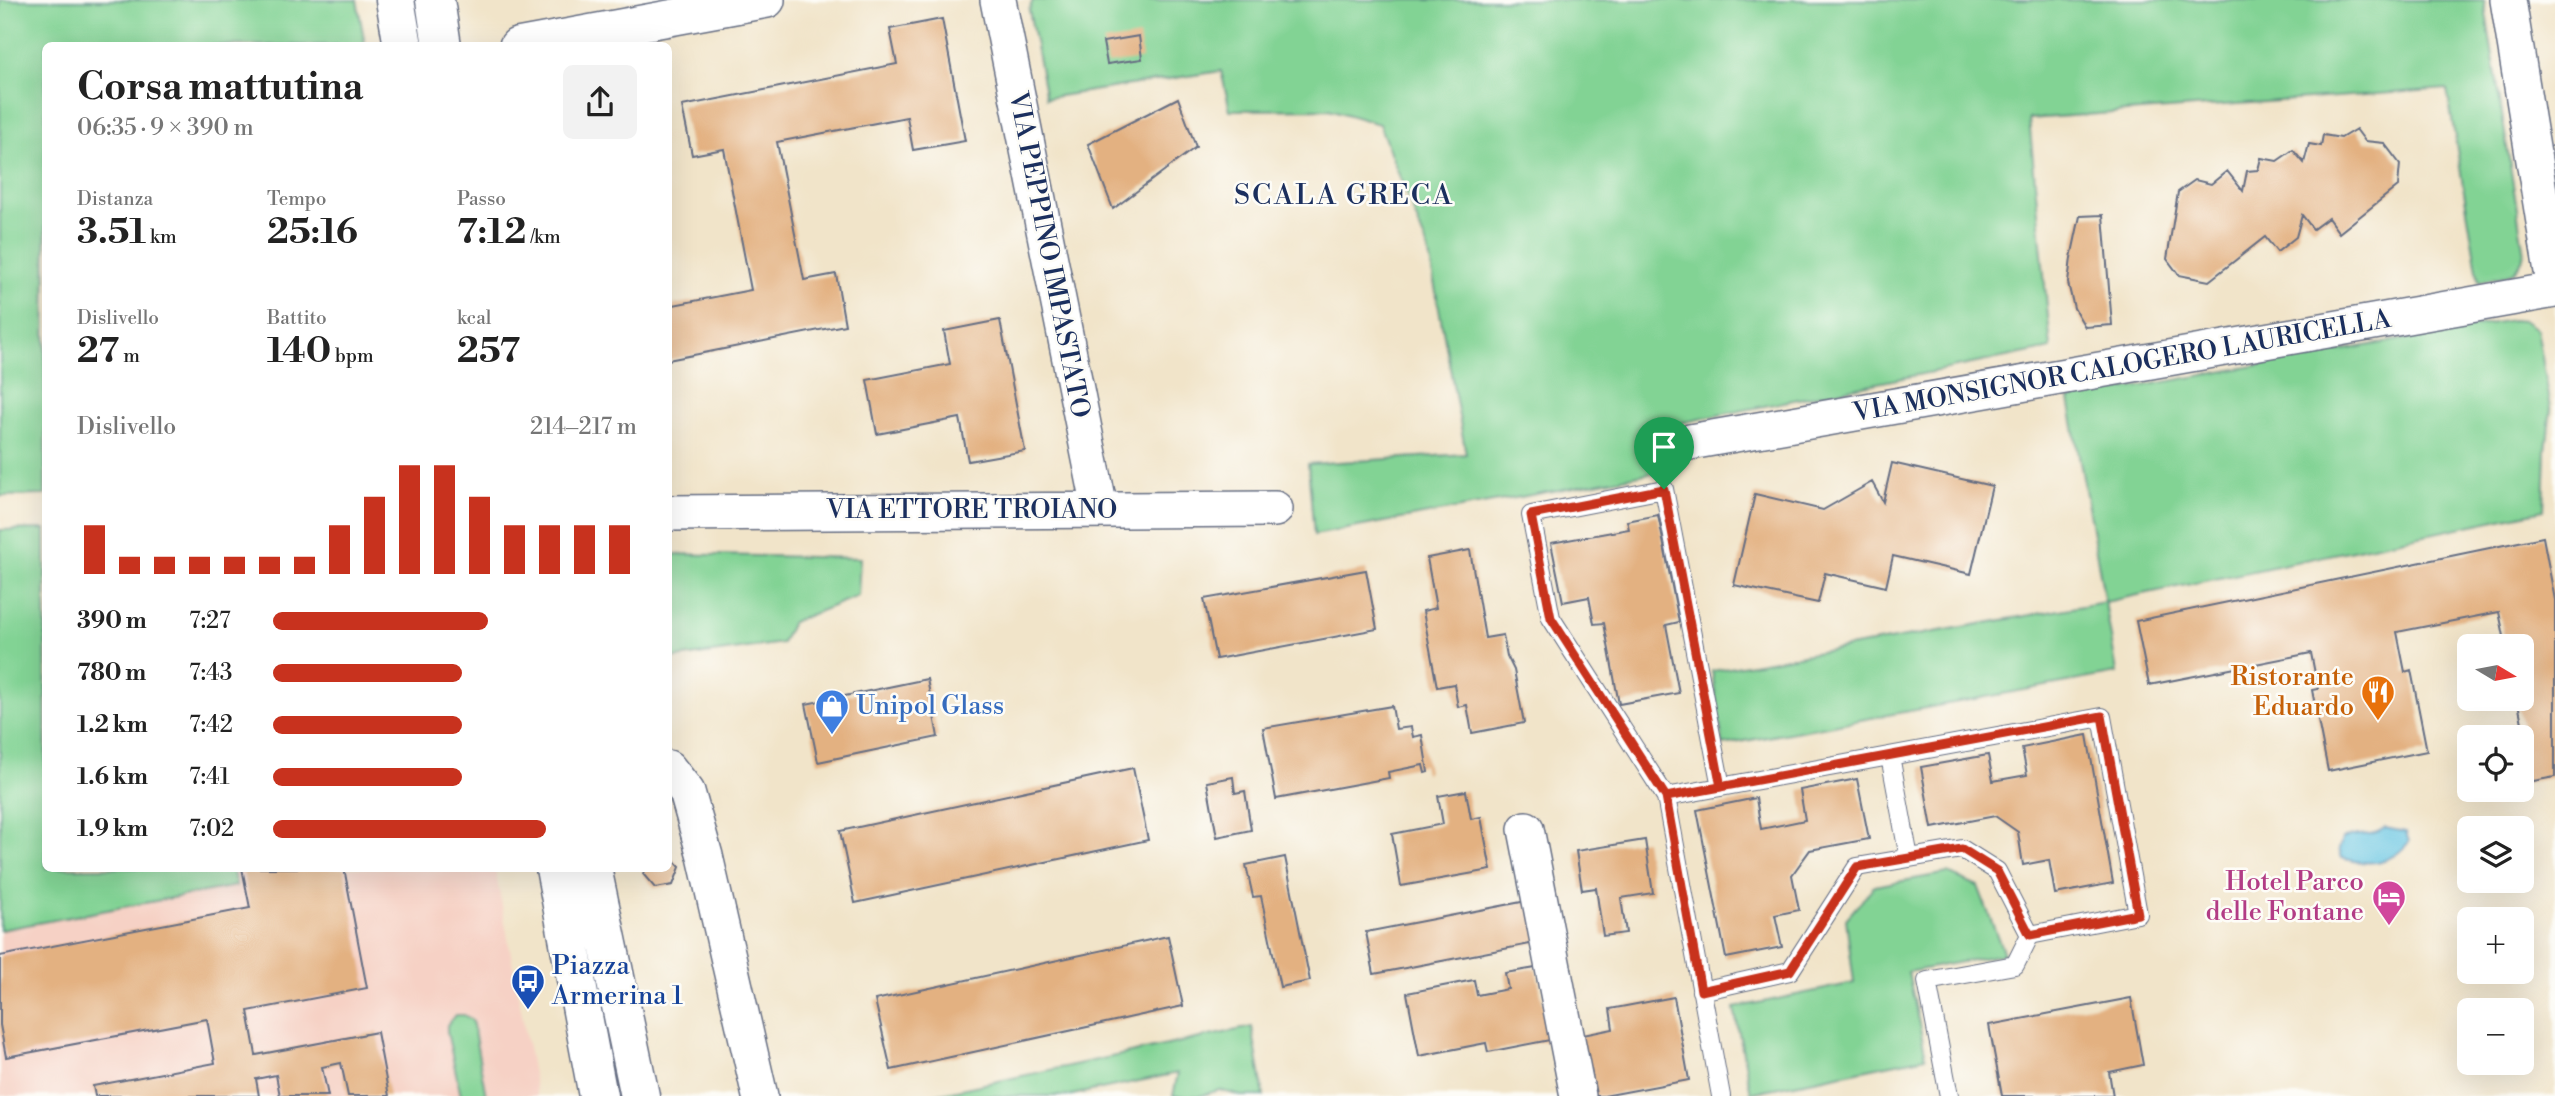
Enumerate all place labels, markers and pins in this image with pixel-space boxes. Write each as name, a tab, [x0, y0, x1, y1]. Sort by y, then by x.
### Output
pin	[1634, 417, 1694, 489]
place label: Ristorante Eduardo	[2230, 661, 2354, 723]
restaurant icon: Ristorante Eduardo	[2359, 673, 2397, 722]
shop icon: Unipol Glass	[813, 687, 851, 736]
place label: Unipol Glass	[856, 690, 1004, 722]
place label: Hotel Parco delle Fontane	[2205, 866, 2364, 928]
hotel icon: Hotel Parco delle Fontane	[2370, 878, 2408, 927]
place label: Piazza Armerina 1	[551, 950, 683, 1012]
bus stop icon: Piazza Armerina 1	[509, 962, 547, 1011]

